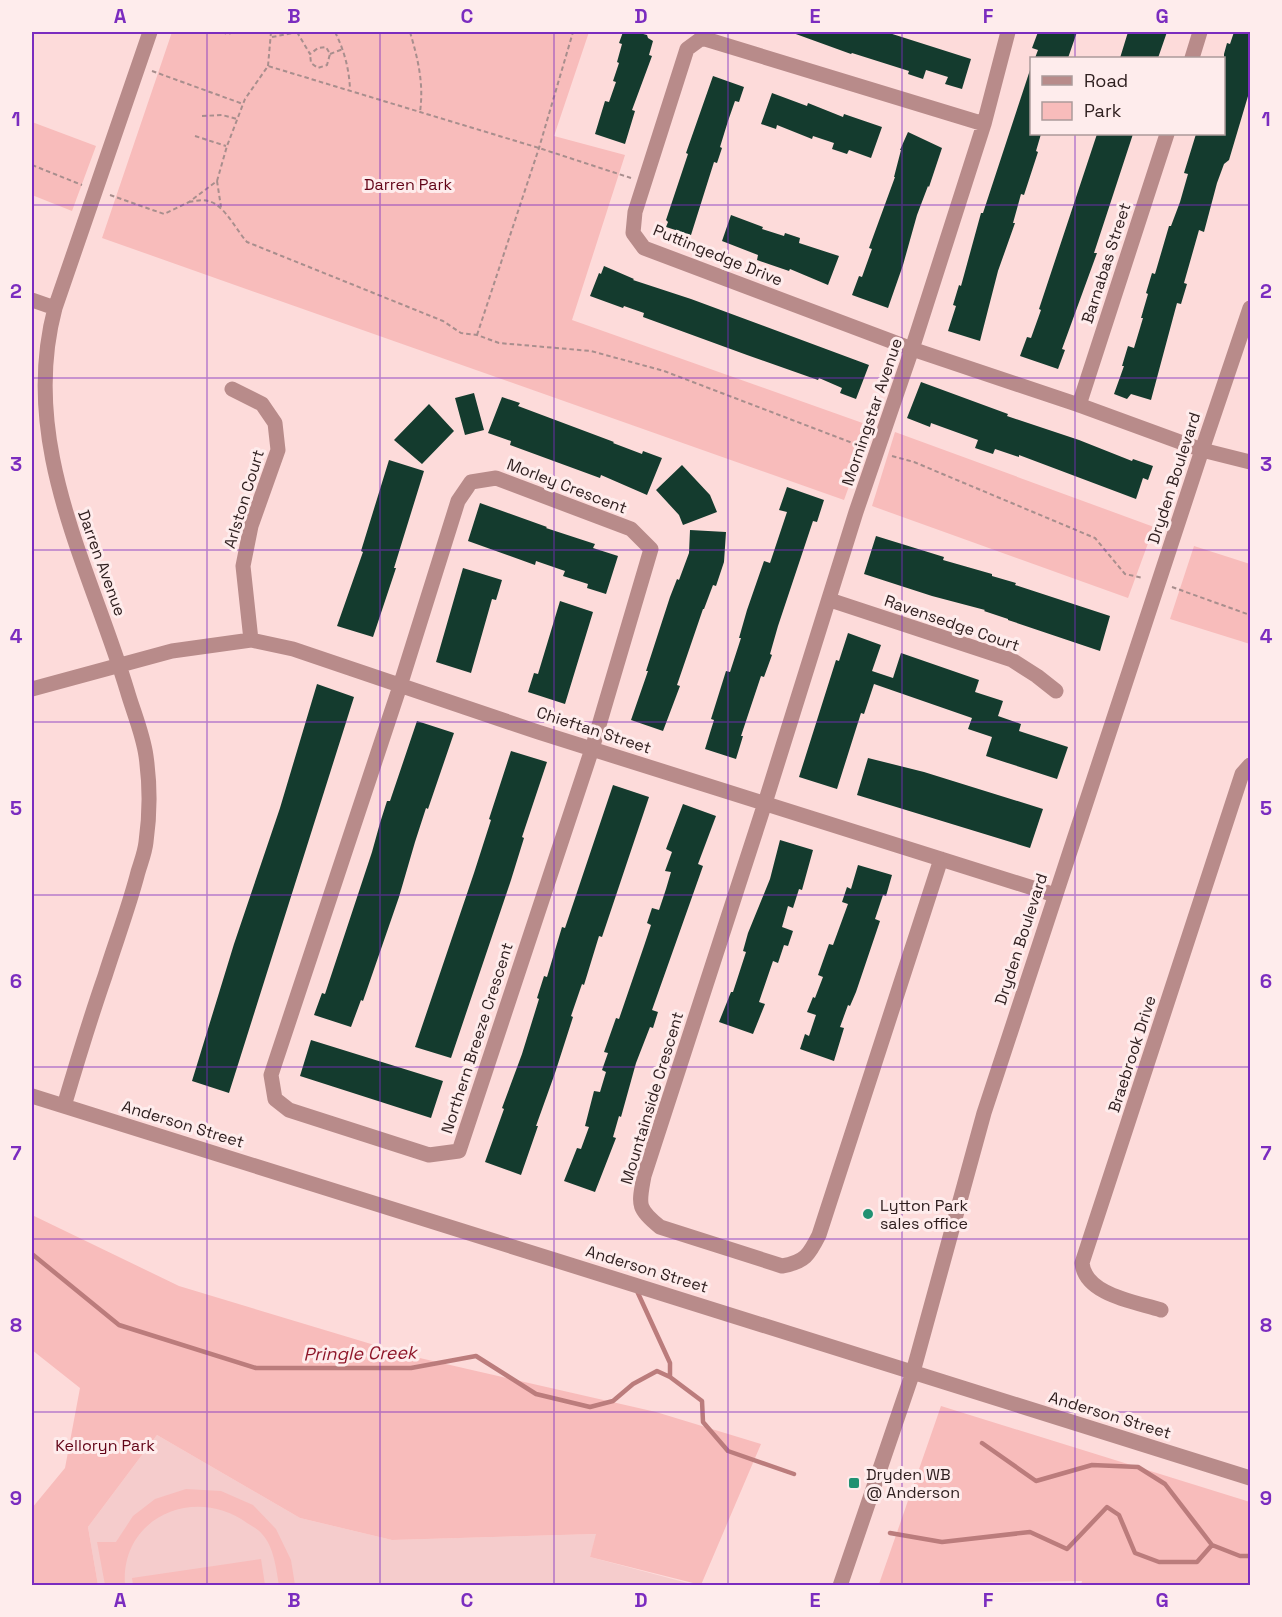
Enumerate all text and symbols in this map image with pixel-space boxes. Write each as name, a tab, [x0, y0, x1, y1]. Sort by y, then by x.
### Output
text: A	[114, 3, 127, 29]
text: B	[287, 3, 301, 29]
text: C	[461, 3, 474, 29]
text: D	[634, 3, 648, 29]
text: E	[809, 3, 821, 29]
text: F	[983, 3, 994, 29]
text: G	[1155, 3, 1169, 29]
legend	[1030, 57, 1225, 135]
text: Road	[1084, 69, 1128, 92]
text: Park	[1084, 99, 1122, 122]
text: 1	[11, 106, 21, 132]
text: 1	[1261, 106, 1271, 132]
park label: Darren Park	[364, 174, 453, 195]
street label: Barnabas Street	[1077, 200, 1135, 326]
street label: Puttingedge Drive	[650, 219, 786, 291]
text: 2	[10, 278, 22, 304]
text: 2	[1260, 278, 1272, 304]
street label: Morningstar Avenue	[837, 335, 907, 489]
street label: Dryden Boulevard	[1143, 410, 1205, 546]
street label: Arlston Court	[219, 447, 269, 551]
text: 3	[10, 451, 22, 477]
text: 3	[1260, 451, 1272, 477]
street label: Morley Crescent	[504, 453, 630, 519]
street label: Darren Avenue	[73, 507, 131, 619]
street label: Ravensedge Court	[882, 590, 1022, 656]
text: 4	[10, 623, 23, 649]
text: 4	[1260, 623, 1273, 649]
street label: Chieftan Street	[534, 702, 654, 758]
text: 5	[10, 795, 22, 821]
text: 5	[1260, 795, 1272, 821]
street label: Dryden Boulevard	[990, 871, 1052, 1007]
street label: Northern Breeze Crescent	[436, 940, 518, 1136]
text: 6	[10, 968, 22, 994]
text: 6	[1260, 968, 1272, 994]
street label: Braebrook Drive	[1103, 993, 1161, 1115]
street label: Mountainside Crescent	[616, 1009, 688, 1187]
street label: Anderson Street	[119, 1095, 247, 1153]
text: 7	[10, 1140, 22, 1166]
text: 7	[1260, 1140, 1272, 1166]
place label: Lytton Park sales office	[880, 1195, 968, 1234]
marker: Lytton Park sales office	[861, 1207, 875, 1221]
street label: Anderson Street	[583, 1240, 711, 1298]
text: 8	[10, 1312, 22, 1338]
text: 8	[1260, 1312, 1272, 1338]
water label: Pringle Creek	[303, 1340, 419, 1365]
street label: Anderson Street	[1046, 1386, 1174, 1444]
park label: Kelloryn Park	[55, 1435, 155, 1456]
place label: Dryden WB @ Anderson	[866, 1464, 960, 1503]
marker: Dryden WB @ Anderson	[847, 1476, 861, 1490]
text: 9	[10, 1485, 22, 1511]
text: 9	[1260, 1485, 1272, 1511]
text: A	[114, 1587, 127, 1613]
text: B	[287, 1587, 301, 1613]
text: C	[461, 1587, 474, 1613]
text: D	[634, 1587, 648, 1613]
text: E	[809, 1587, 821, 1613]
text: F	[983, 1587, 994, 1613]
text: G	[1155, 1587, 1169, 1613]

